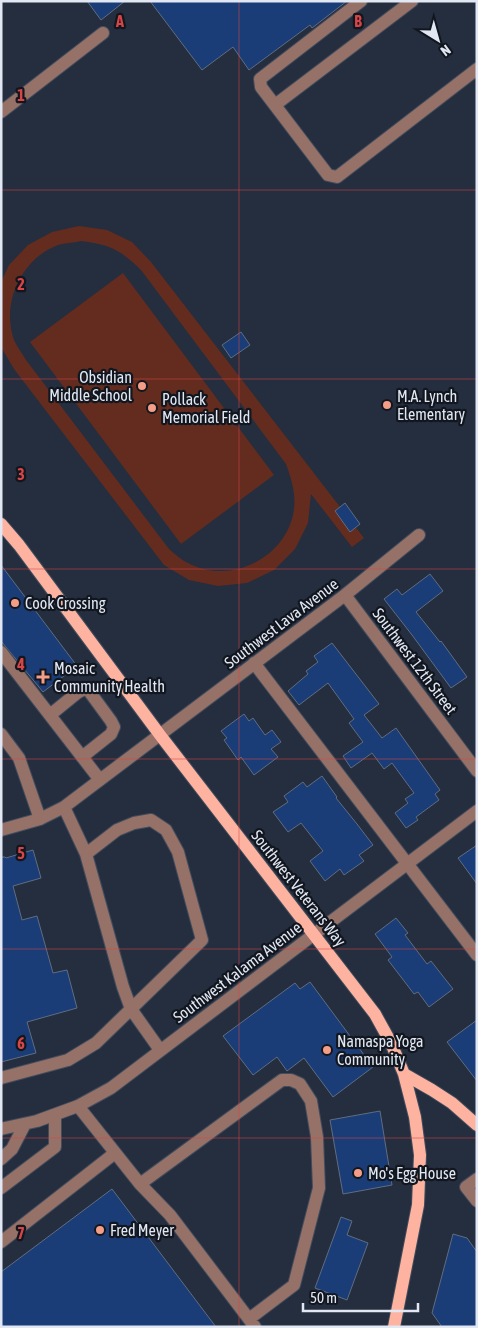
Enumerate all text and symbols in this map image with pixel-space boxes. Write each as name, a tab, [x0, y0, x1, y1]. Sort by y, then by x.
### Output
text: A	[115, 12, 124, 30]
text: B	[354, 12, 362, 30]
north arrow	[413, 15, 463, 65]
text: N	[438, 42, 454, 59]
text: 1	[17, 86, 25, 104]
text: 2	[17, 275, 25, 293]
place label: Obsidian Middle School	[49, 368, 133, 404]
marker: Obsidian Middle School	[136, 380, 148, 392]
place label: M.A. Lynch Elementary	[397, 387, 465, 424]
place label: Pollack Memorial Field	[162, 390, 250, 426]
marker: M.A. Lynch Elementary	[381, 399, 393, 411]
marker: Pollack Memorial Field	[146, 402, 158, 414]
text: 3	[17, 465, 25, 483]
street label: Southwest Lava Avenue	[221, 574, 341, 672]
place label: Cook Crossing	[25, 594, 106, 613]
marker: Cook Crossing	[9, 597, 21, 609]
street label: Southwest 12th Street	[369, 604, 461, 718]
text: 4	[16, 655, 25, 673]
place label: Mosaic Community Health	[54, 659, 165, 696]
marker: Mosaic Community Health	[36, 670, 50, 684]
street label: Southwest Veterans Way	[247, 826, 350, 951]
text: 5	[17, 844, 25, 862]
street label: Southwest Kalama Avenue	[169, 918, 305, 1026]
place label: Namaspa Yoga Community	[337, 1032, 423, 1069]
text: 6	[17, 1034, 25, 1052]
marker: Namaspa Yoga Community	[321, 1044, 333, 1056]
place label: Mo's Egg House	[368, 1164, 456, 1183]
marker: Mo's Egg House	[352, 1167, 364, 1179]
place label: Fred Meyer	[110, 1221, 174, 1240]
text: 7	[17, 1224, 25, 1242]
marker: Fred Meyer	[94, 1224, 106, 1236]
scale bar	[303, 1280, 418, 1312]
text: 50 m	[310, 1289, 337, 1306]

